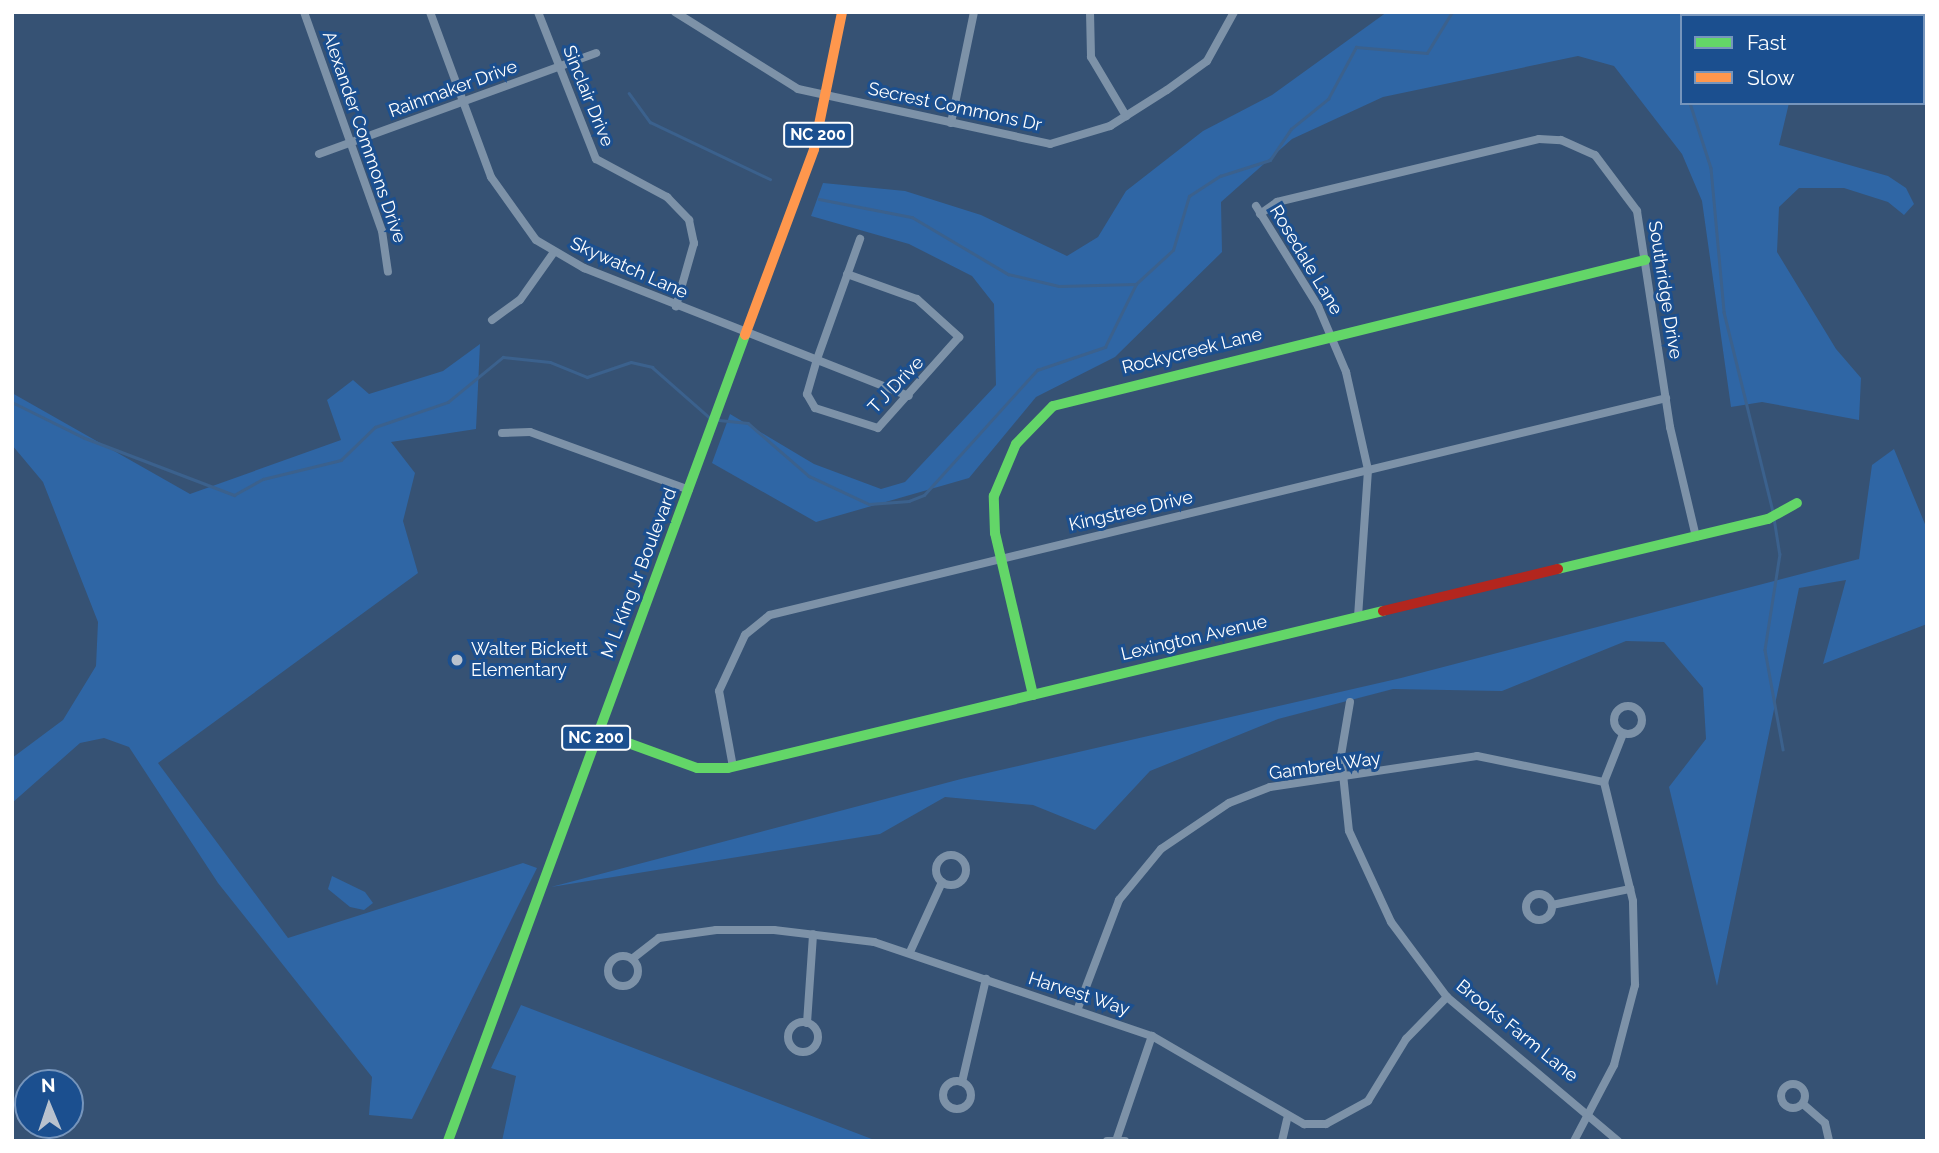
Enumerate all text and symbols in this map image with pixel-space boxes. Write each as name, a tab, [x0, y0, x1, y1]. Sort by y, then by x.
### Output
legend	[1680, 14, 1925, 105]
street label: Alexander Commons Drive	[318, 28, 410, 246]
text: Fast	[1747, 30, 1787, 55]
street label: Sinclair Drive	[558, 42, 618, 150]
street label: Rainmaker Drive	[386, 56, 520, 122]
text: Slow	[1747, 65, 1795, 90]
street label: Secrest Commons Dr	[866, 78, 1044, 136]
road number: NC 200	[783, 122, 853, 148]
street label: Rosedale Lane	[1265, 201, 1347, 319]
street label: Southridge Drive	[1643, 219, 1687, 361]
street label: Skywatch Lane	[567, 232, 691, 304]
street label: Rockycreek Lane	[1120, 323, 1264, 379]
street label: T J Drive	[863, 352, 929, 418]
street label: M L King Jr Boulevard	[596, 484, 682, 662]
street label: Kingstree Drive	[1067, 486, 1195, 536]
street label: Lexington Avenue	[1119, 611, 1269, 665]
place label: Walter Bickett Elementary	[471, 639, 588, 682]
marker: Walter Bickett Elementary	[449, 652, 465, 668]
road number: NC 200	[561, 726, 631, 750]
street label: Gambrel Way	[1267, 747, 1383, 785]
street label: Harvest Way	[1025, 967, 1133, 1021]
street label: Brooks Farm Lane	[1452, 975, 1582, 1087]
north arrow	[14, 1069, 84, 1139]
text: N	[41, 1074, 56, 1096]

